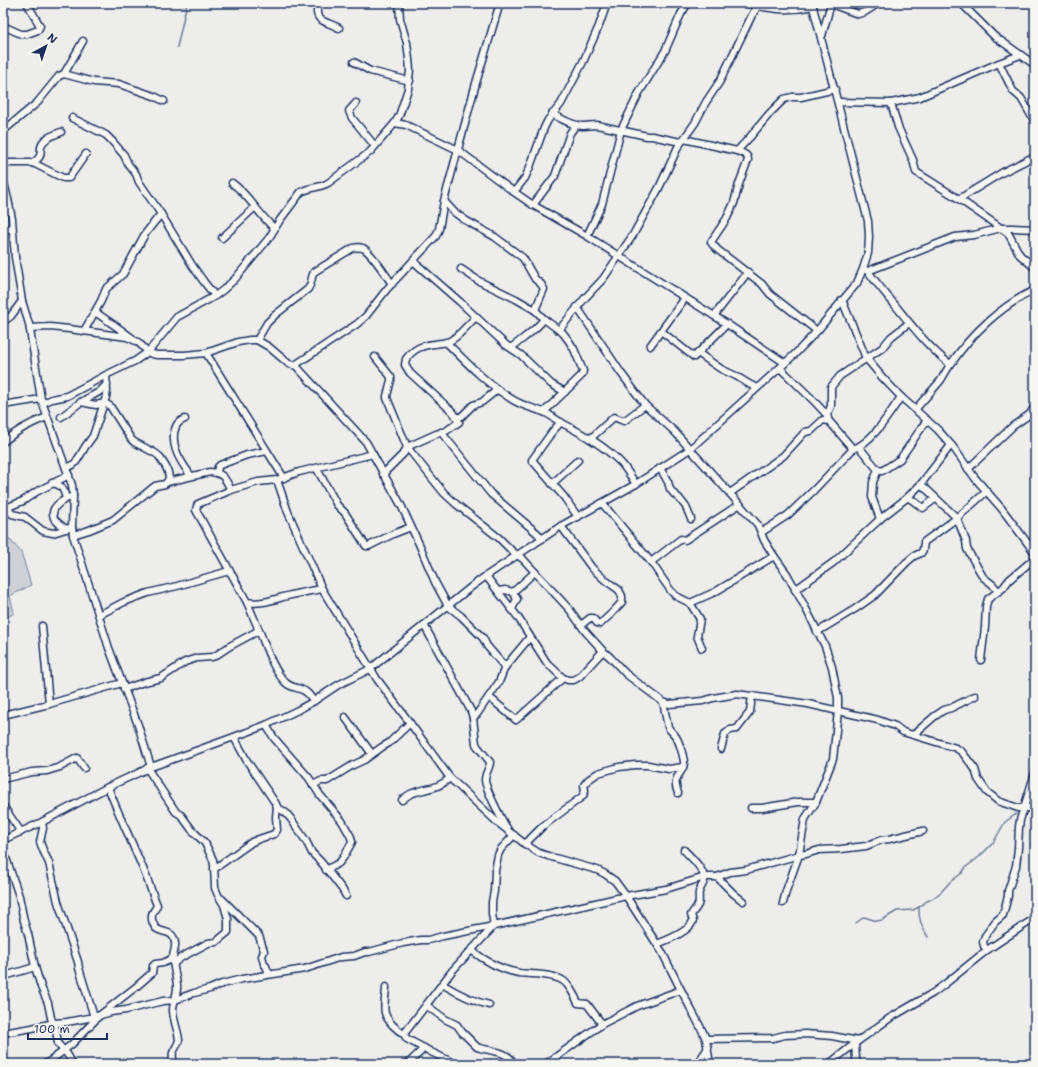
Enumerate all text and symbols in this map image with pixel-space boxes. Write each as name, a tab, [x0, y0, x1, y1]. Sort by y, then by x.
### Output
north arrow	[26, 26, 66, 66]
text: N	[44, 30, 60, 47]
scale bar	[28, 1015, 107, 1041]
text: 100 m	[34, 1021, 70, 1037]

